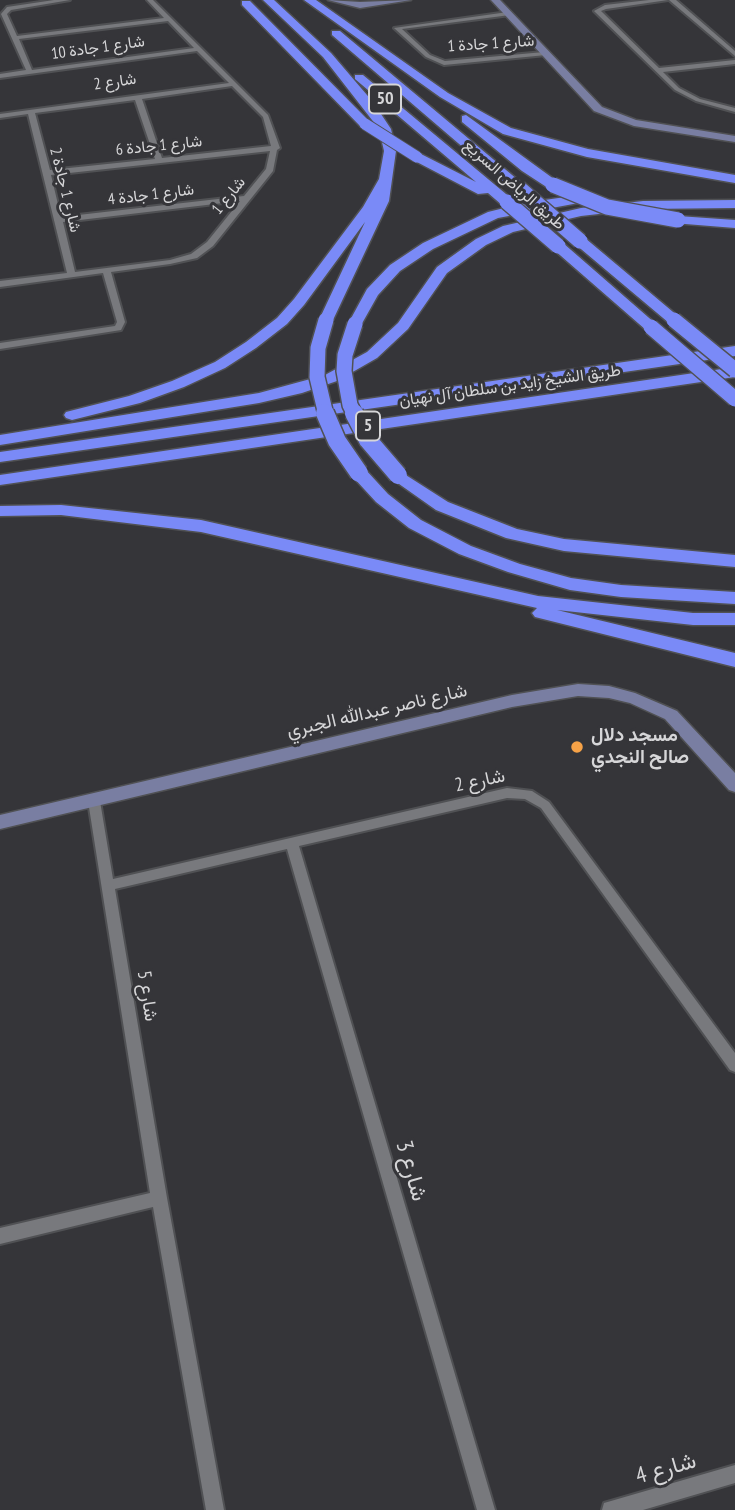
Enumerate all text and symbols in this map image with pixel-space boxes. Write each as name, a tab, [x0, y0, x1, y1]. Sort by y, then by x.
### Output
street label: شارع 1 جادة 1	[447, 31, 535, 57]
street label: شارع 1 جادة 10	[50, 32, 146, 64]
street label: شارع 2	[92, 70, 138, 94]
road number: 50	[369, 84, 401, 114]
street label: شارع 1 جادة 6	[115, 132, 203, 160]
street label: طريق الرياض السريع	[459, 136, 569, 234]
street label: شارع 1 جادة 2	[45, 146, 85, 234]
street label: شارع 1	[208, 173, 250, 219]
street label: شارع 1 جادة 4	[107, 180, 195, 210]
street label: طريق الشيخ زايد بن سلطان آل نهيان	[398, 361, 622, 411]
road number: 5	[356, 412, 380, 440]
street label: شارع ناصر عبدالله الجبري	[285, 679, 469, 743]
place label: مسجد دلال صالح النجدي	[591, 725, 689, 769]
marker: مسجد دلال صالح النجدي	[569, 739, 585, 755]
street label: شارع 2	[453, 765, 507, 797]
street label: شارع 5	[132, 969, 162, 1023]
street label: شارع 3	[389, 1138, 433, 1204]
street label: شارع 4	[633, 1447, 699, 1491]

